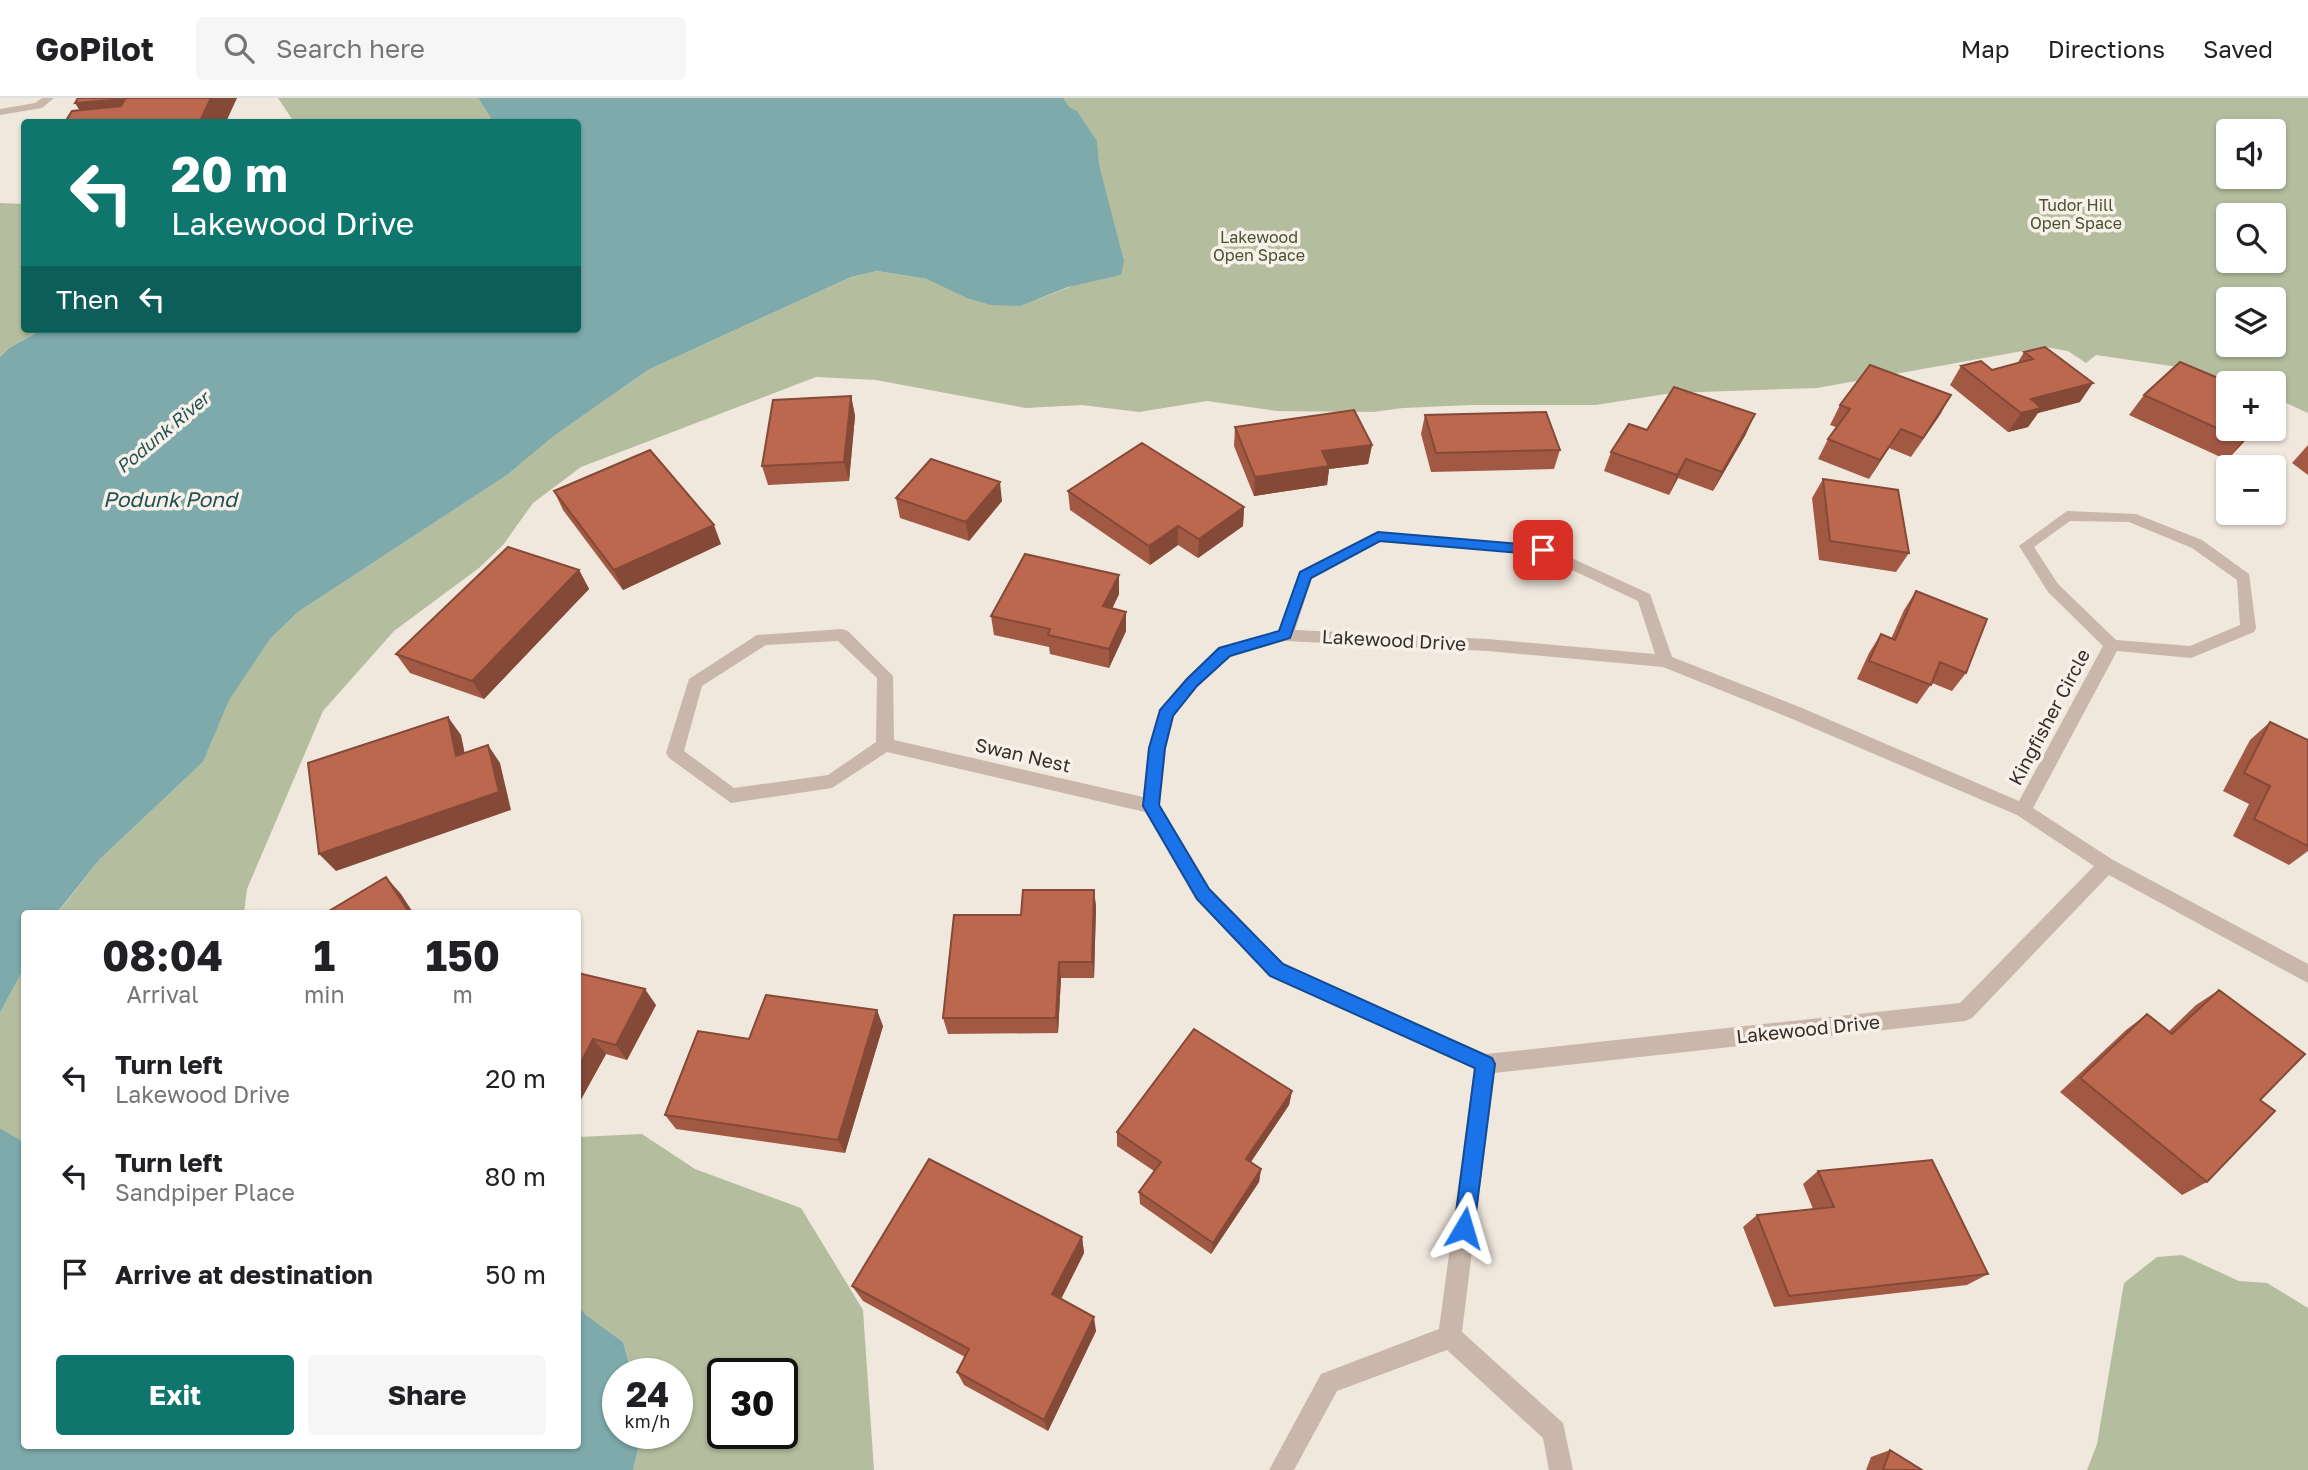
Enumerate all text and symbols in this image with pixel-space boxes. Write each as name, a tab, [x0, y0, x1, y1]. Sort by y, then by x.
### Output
search box	[196, 17, 686, 80]
text: GoPilot	[35, 29, 154, 68]
icon: search	[220, 29, 258, 67]
text: Search here	[276, 33, 425, 64]
text: Map	[1961, 34, 2010, 63]
text: Directions	[2048, 34, 2165, 63]
text: Saved	[2203, 34, 2273, 63]
map controls	[2216, 119, 2286, 525]
button: sound	[2216, 119, 2286, 189]
text: 20 m	[171, 144, 288, 203]
icon: left	[56, 147, 147, 238]
park label: Tudor Hill Open Space	[2030, 195, 2122, 233]
button: search	[2216, 203, 2286, 273]
text: Lakewood Drive	[171, 204, 414, 242]
park label: Lakewood Open Space	[1213, 227, 1305, 265]
icon: left	[133, 280, 171, 318]
text: Then	[56, 284, 119, 315]
button: layers	[2216, 287, 2286, 357]
button: +	[2216, 371, 2286, 441]
water label: Podunk River	[111, 385, 216, 477]
button: −	[2216, 455, 2286, 525]
water label: Podunk Pond	[103, 486, 239, 512]
pin	[1513, 520, 1573, 580]
icon: arrive	[1524, 531, 1562, 569]
street label: Lakewood Drive	[1321, 624, 1467, 655]
street label: Kingfisher Circle	[2003, 645, 2094, 789]
street label: Swan Nest	[973, 732, 1073, 777]
text: 08:04	[102, 930, 223, 980]
text: 1	[313, 930, 335, 980]
text: 150	[426, 930, 500, 980]
text: Arrival	[126, 980, 199, 1008]
text: min	[304, 980, 345, 1008]
text: m	[453, 980, 473, 1008]
street label: Lakewood Drive	[1735, 1010, 1881, 1047]
text: Turn left	[115, 1049, 223, 1080]
icon: left	[56, 1059, 94, 1097]
text: 20 m	[485, 1063, 546, 1094]
text: Lakewood Drive	[115, 1080, 290, 1108]
text: Turn left	[115, 1147, 223, 1178]
icon: left	[56, 1157, 94, 1195]
text: 80 m	[485, 1161, 546, 1192]
text: Sandpiper Place	[115, 1178, 295, 1206]
position arrow	[1427, 1191, 1501, 1265]
icon: arrive	[56, 1255, 94, 1293]
text: Arrive at destination	[115, 1259, 373, 1290]
text: 50 m	[485, 1259, 546, 1290]
button: Exit	[56, 1355, 294, 1435]
button: Share	[308, 1355, 546, 1435]
speed limit sign: 30	[707, 1358, 798, 1449]
text: 24	[626, 1373, 669, 1415]
text: km/h	[625, 1410, 670, 1432]

